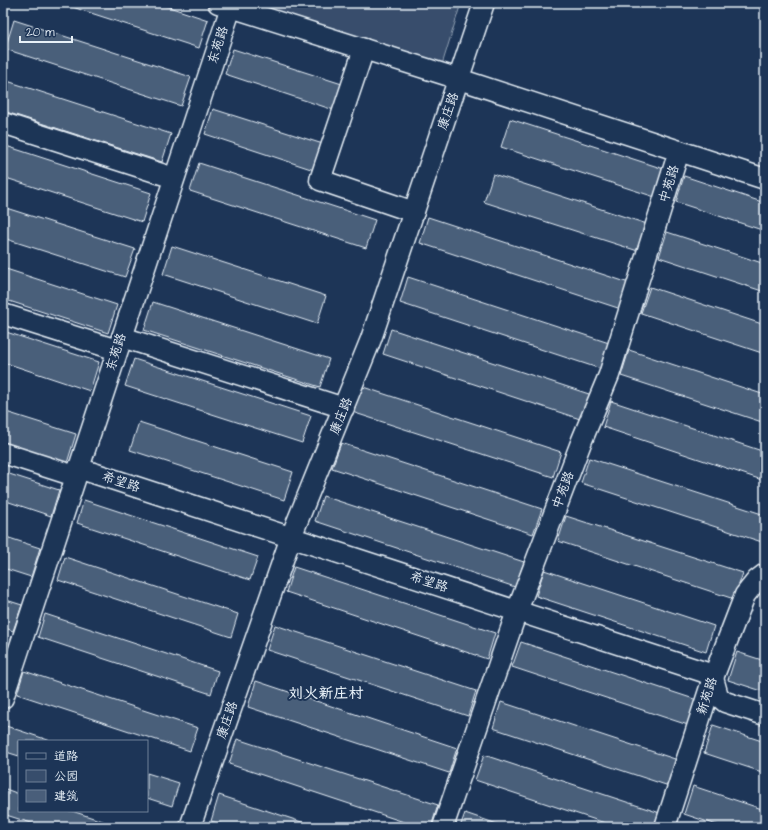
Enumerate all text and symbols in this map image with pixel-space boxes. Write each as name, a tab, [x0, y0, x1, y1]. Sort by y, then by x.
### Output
scale bar	[20, 18, 72, 44]
text: 20 m	[26, 24, 55, 41]
street label: 东苑路	[203, 24, 233, 66]
street label: 康庄路	[433, 90, 463, 132]
street label: 中苑路	[655, 163, 683, 205]
street label: 东苑路	[101, 331, 131, 373]
street label: 康庄路	[325, 395, 357, 437]
street label: 希望路	[100, 467, 142, 497]
street label: 中苑路	[548, 469, 578, 511]
street label: 希望路	[408, 567, 450, 597]
street label: 新苑路	[692, 675, 722, 717]
district label: 刘火新庄村	[288, 683, 364, 704]
street label: 康庄路	[212, 699, 242, 741]
legend	[18, 740, 148, 812]
text: 道路	[54, 748, 78, 765]
text: 公园	[54, 768, 78, 785]
text: 建筑	[54, 788, 78, 805]

